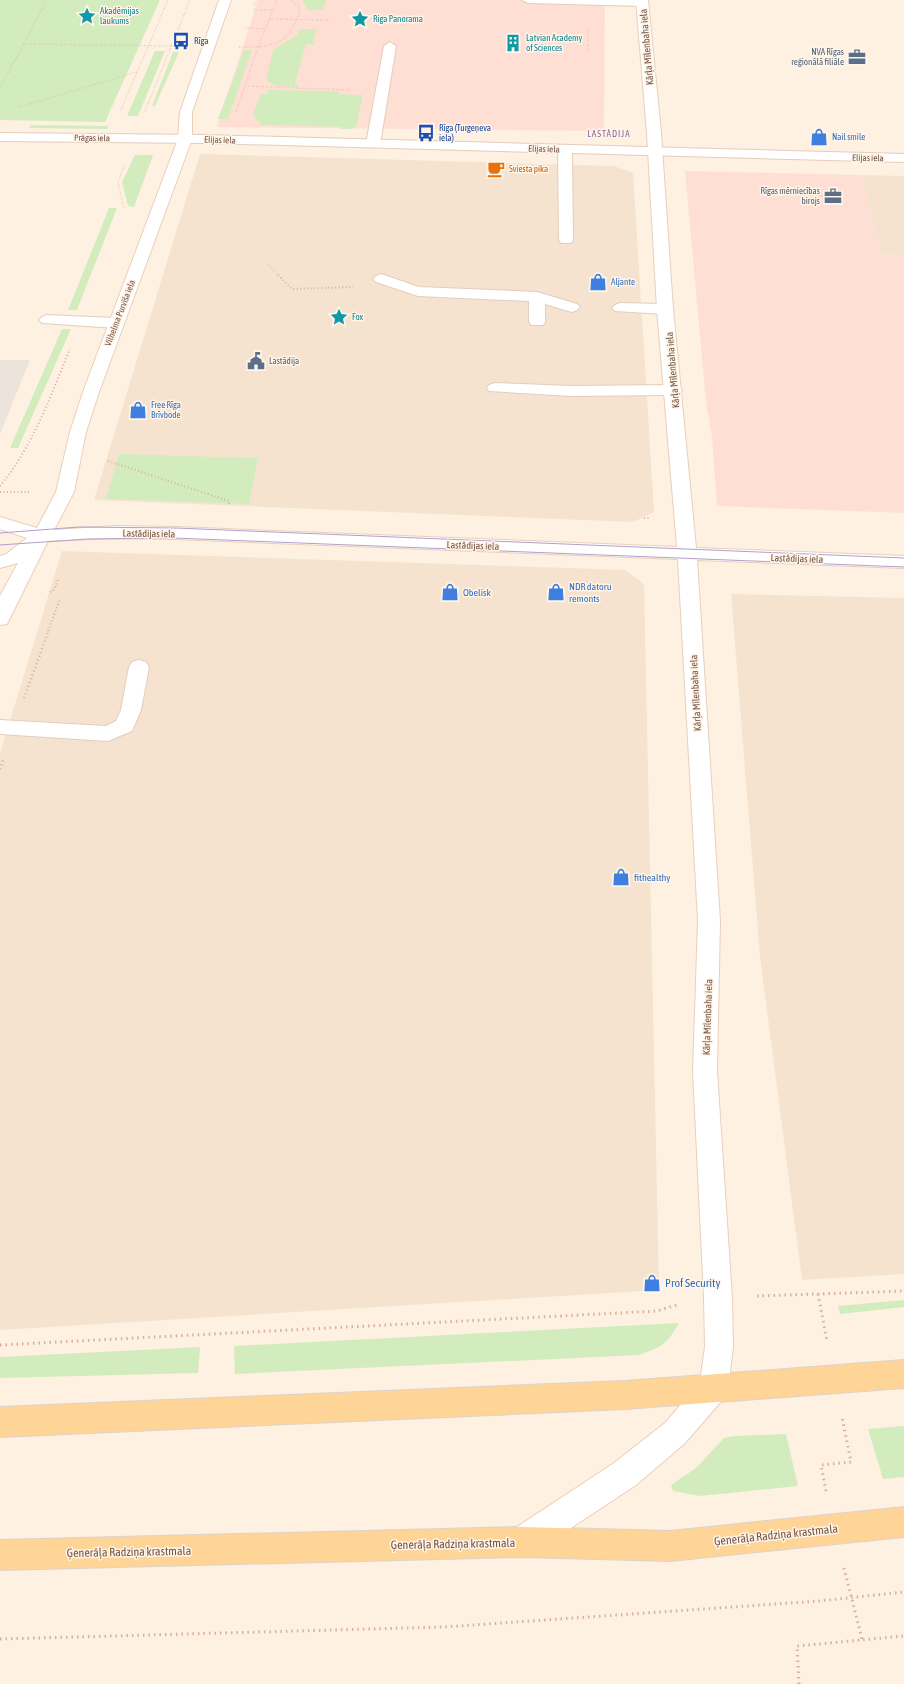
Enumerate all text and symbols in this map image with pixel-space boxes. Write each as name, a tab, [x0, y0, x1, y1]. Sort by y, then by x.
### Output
place icon: Akadēmijas laukums	[77, 6, 97, 26]
place label: Akadēmijas laukums	[100, 6, 139, 26]
street label: Kārļa Mīlenbaha iela	[638, 8, 655, 85]
place icon: Riga Panorama	[350, 9, 370, 29]
place label: Riga Panorama	[373, 14, 423, 24]
bus stop icon: Rīga	[171, 31, 191, 51]
building icon: Latvian Academy of Sciences	[503, 33, 523, 53]
place label: Latvian Academy of Sciences	[526, 33, 583, 53]
place label: Rīga	[194, 36, 208, 46]
place label: NVA Rīgas reģionālā filiāle	[791, 47, 844, 67]
office icon: NVA Rīgas reģionālā filiāle	[847, 47, 867, 67]
bus stop icon: Rīga (Turgeņeva iela)	[416, 123, 436, 143]
place label: Rīga (Turgeņeva iela)	[439, 123, 491, 143]
shop icon: Nail smile	[809, 127, 829, 147]
district label: LASTĀDIJA	[587, 129, 631, 139]
place label: Nail smile	[832, 132, 865, 142]
street label: Prāgas iela	[74, 133, 110, 143]
street label: Elijas iela	[204, 134, 236, 146]
street label: Elijas iela	[528, 143, 560, 155]
street label: Elijas iela	[852, 153, 884, 163]
cafe icon: Sviesta pika	[486, 159, 506, 179]
place label: Sviesta pika	[509, 164, 548, 174]
place label: Rīgas mērniecības birojs	[760, 186, 820, 206]
office icon: Rīgas mērniecības birojs	[823, 186, 843, 206]
shop icon: Aljante	[588, 272, 608, 292]
place label: Aljante	[611, 277, 635, 287]
street label: Vilhelma Purvīša iela	[103, 278, 137, 348]
place icon: Fox	[329, 307, 349, 327]
place label: Fox	[352, 312, 364, 322]
street label: Kārļa Mīlenbaha iela	[664, 331, 681, 408]
public building icon: Lastādija	[246, 351, 266, 371]
place label: Lastādija	[269, 356, 299, 366]
shop icon: Free Rīga Brīvbode	[128, 400, 148, 420]
place label: Free Rīga Brīvbode	[151, 400, 181, 420]
street label: Lastādijas iela	[123, 528, 176, 539]
street label: Lastādijas iela	[446, 539, 500, 552]
street label: Lastādijas iela	[770, 552, 824, 565]
place label: NDR datoru remonts	[569, 581, 612, 604]
shop icon: Obelisk	[440, 582, 460, 602]
shop icon: NDR datoru remonts	[546, 582, 566, 602]
place label: Obelisk	[463, 587, 492, 598]
street label: Kārļa Mīlenbaha iela	[688, 654, 703, 731]
shop icon: fithealthy	[611, 867, 631, 887]
place label: fithealthy	[634, 872, 670, 883]
street label: Kārļa Mīlenbaha iela	[701, 978, 714, 1055]
shop icon: Prof Security	[642, 1273, 662, 1293]
place label: Prof Security	[665, 1276, 720, 1290]
street label: Ģenerāļa Radziņa krastmala	[713, 1522, 839, 1548]
street label: Ģenerāļa Radziņa krastmala	[391, 1536, 515, 1552]
street label: Ģenerāļa Radziņa krastmala	[67, 1544, 191, 1560]

